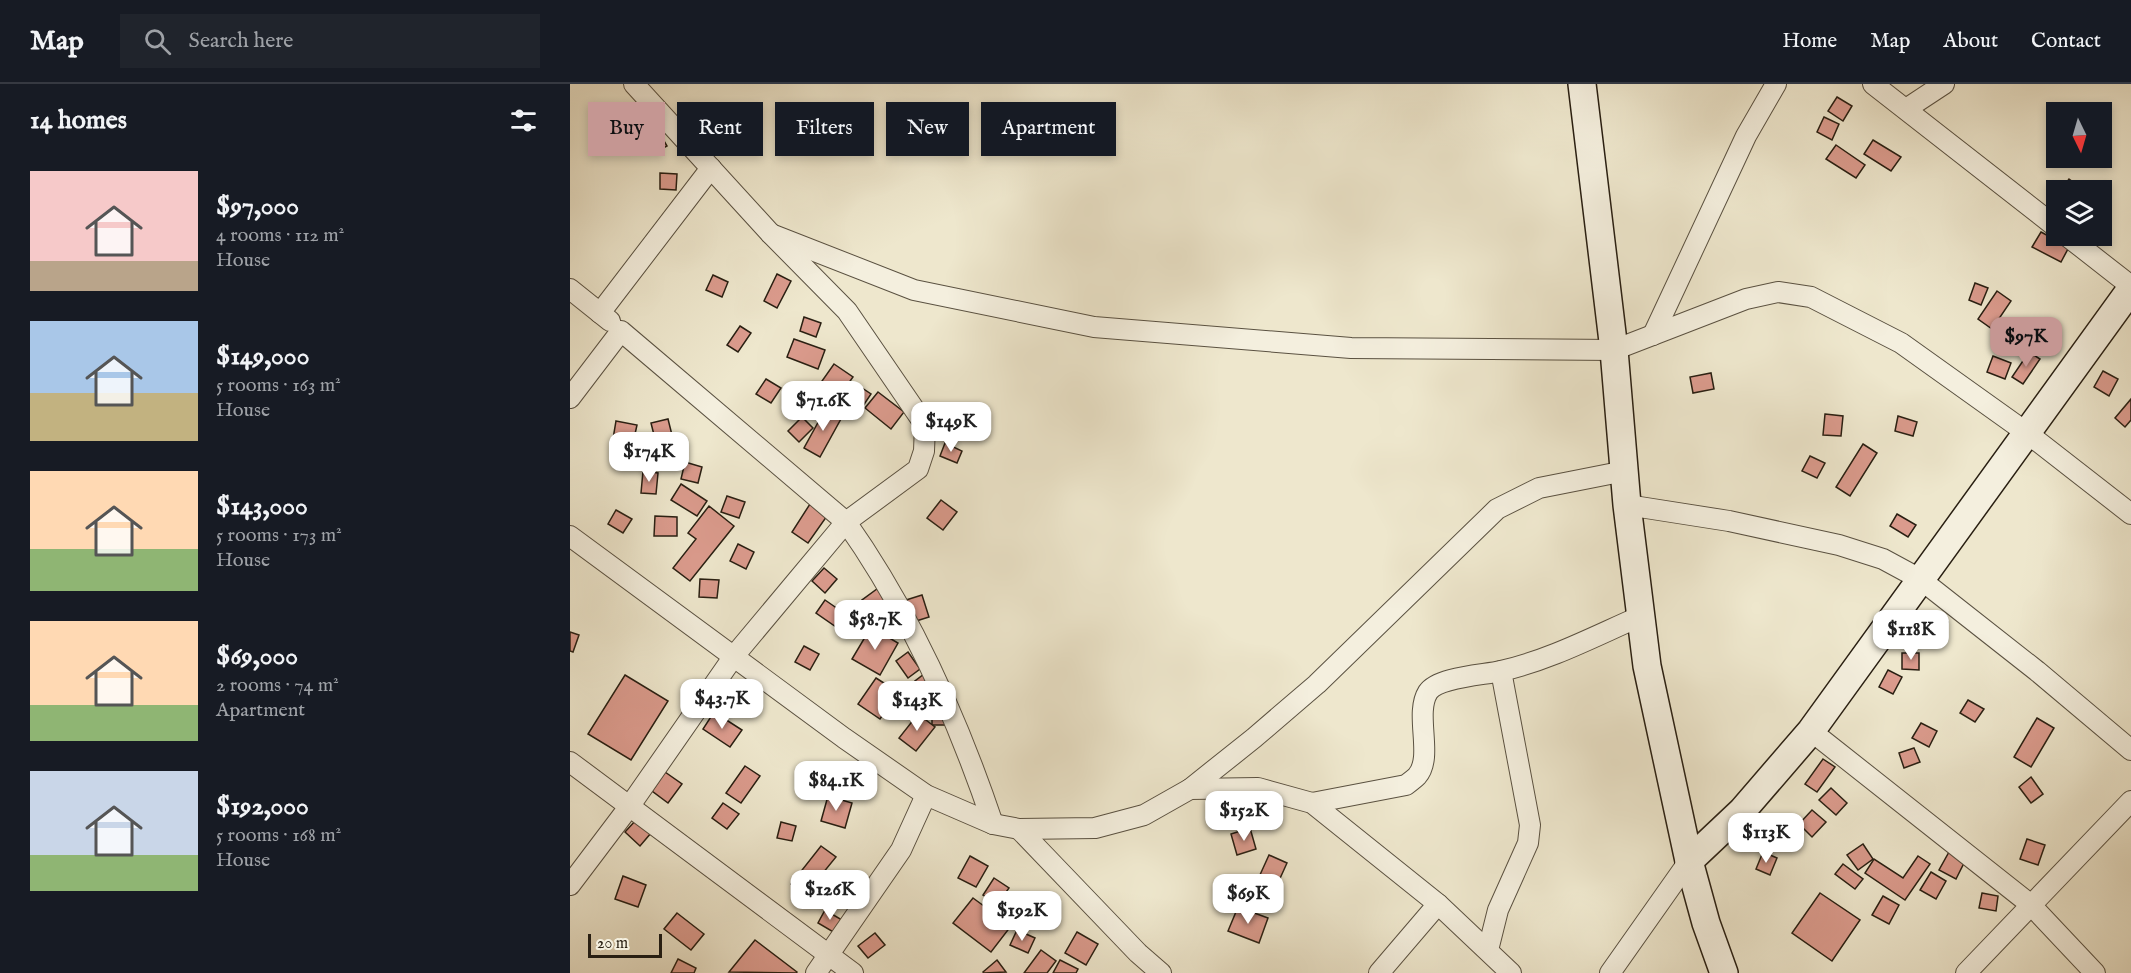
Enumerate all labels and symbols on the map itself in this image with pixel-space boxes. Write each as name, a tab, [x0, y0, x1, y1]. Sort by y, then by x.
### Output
north arrow	[2046, 102, 2112, 168]
pin: $97K	[1990, 317, 2062, 368]
pin: $71.6K	[774, 381, 872, 432]
pin: $149K	[909, 402, 993, 453]
pin: $174K	[607, 432, 691, 483]
pin: $58.7K	[826, 600, 924, 651]
pin: $118K	[1869, 610, 1953, 661]
pin: $43.7K	[673, 679, 771, 730]
pin: $143K	[875, 681, 959, 732]
pin: $84.1K	[787, 761, 885, 812]
pin: $152K	[1202, 791, 1286, 842]
pin: $113K	[1724, 813, 1808, 864]
pin: $126K	[788, 870, 872, 921]
pin: $69K	[1212, 874, 1284, 925]
pin: $192K	[980, 891, 1064, 942]
scale bar	[588, 931, 662, 958]

